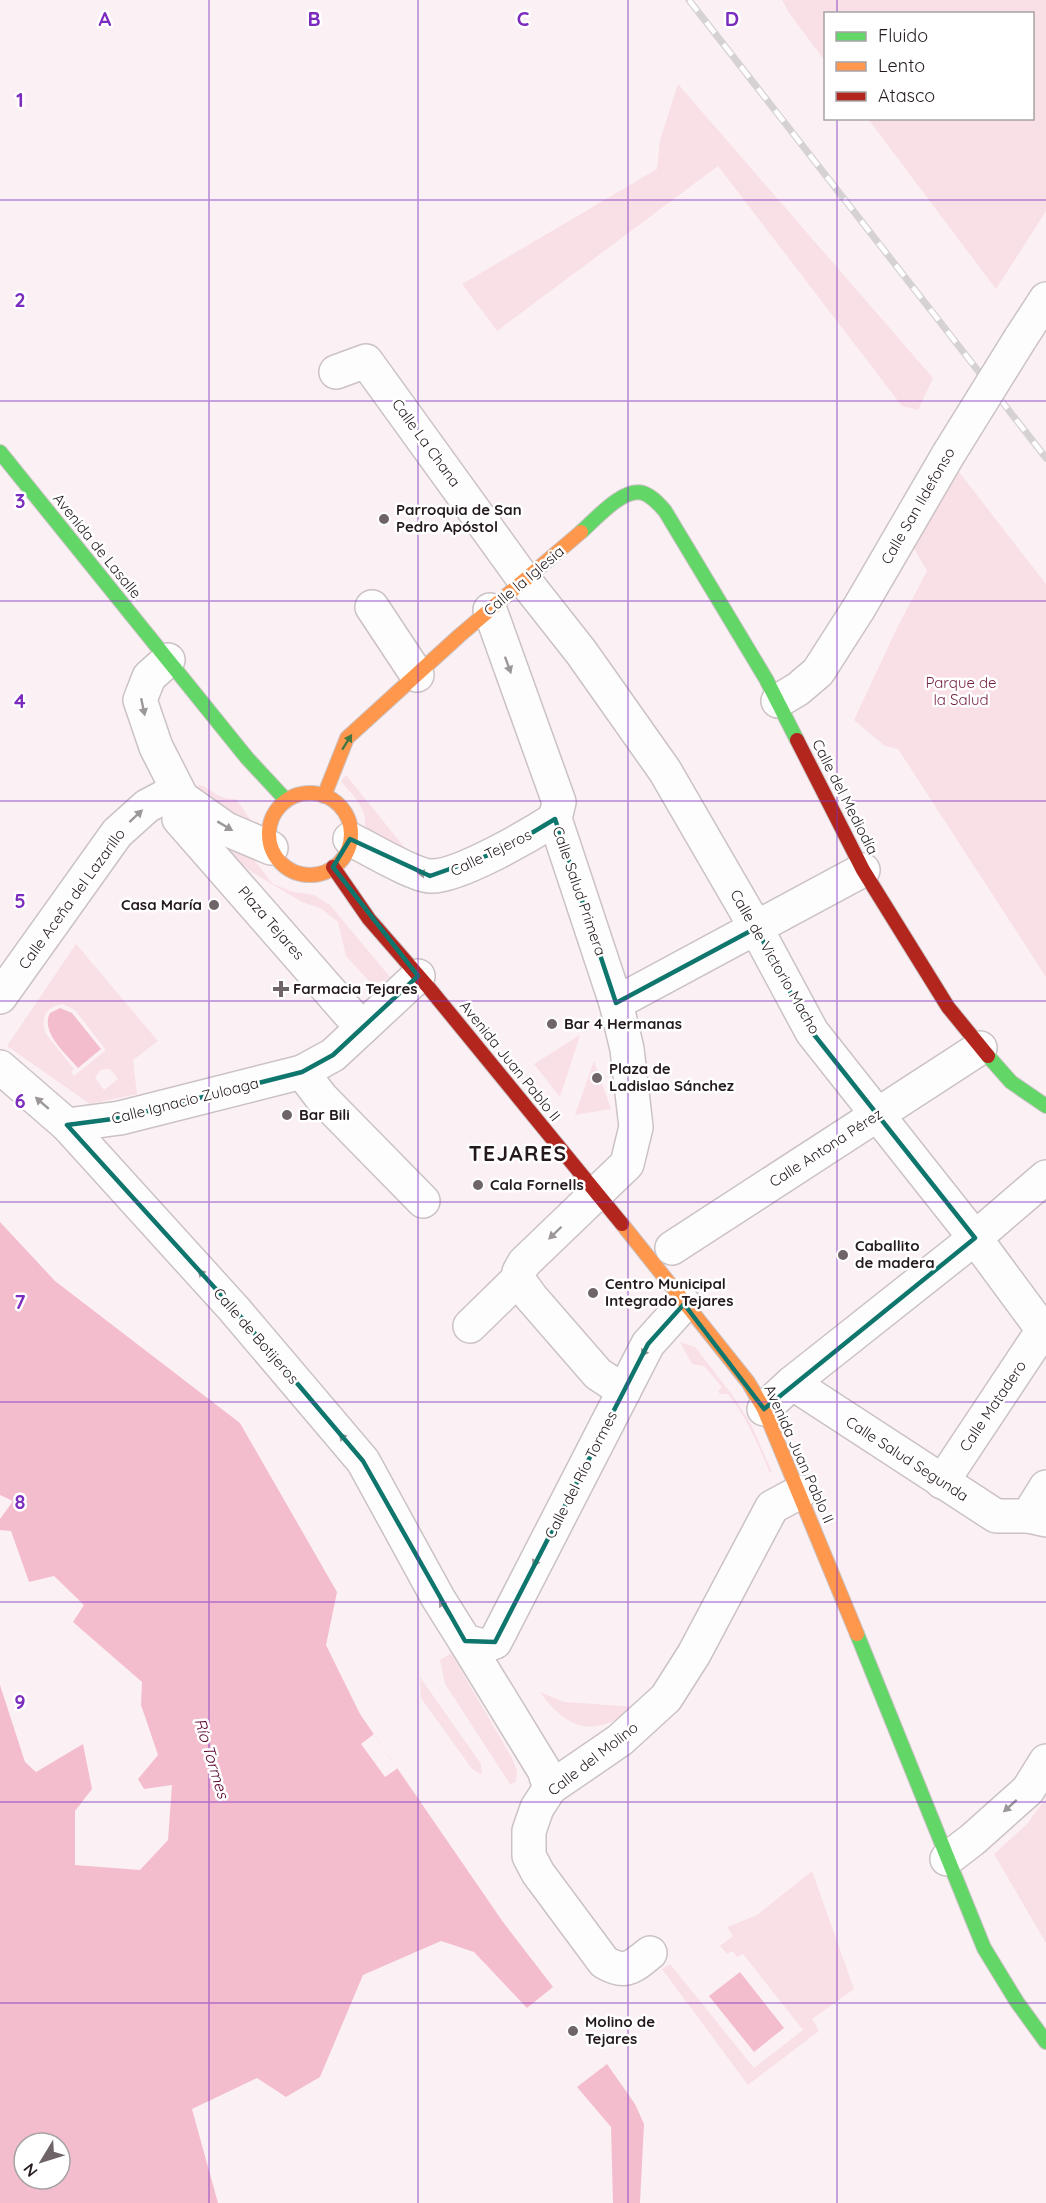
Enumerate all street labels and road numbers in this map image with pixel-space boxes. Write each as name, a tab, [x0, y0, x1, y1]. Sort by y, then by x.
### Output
street label: Calle La Chana	[388, 395, 465, 491]
street label: Calle San Ildefonso	[876, 444, 959, 568]
street label: Avenida de Lasalle	[49, 489, 146, 602]
street label: Calle la Iglesia	[480, 542, 568, 620]
street label: Calle del Mediodía	[808, 736, 883, 858]
street label: Calle Salud Primera	[548, 824, 611, 958]
street label: Calle Aceña del Lazarillo	[14, 825, 129, 973]
street label: Calle Tejeros	[447, 825, 534, 880]
street label: Plaza Tejares	[234, 882, 309, 964]
street label: Calle de Victorio Macho	[726, 886, 825, 1037]
street label: Avenida Juan Pablo II	[456, 997, 565, 1125]
street label: Calle Ignacio Zuloaga	[109, 1073, 261, 1128]
street label: Calle Antona Pérez	[766, 1104, 886, 1191]
street label: Calle de Botijeros	[210, 1284, 303, 1388]
street label: Calle Matadero	[955, 1356, 1030, 1455]
street label: Avenida Juan Pablo II	[760, 1382, 839, 1526]
street label: Calle del Río Tormes	[540, 1408, 621, 1542]
street label: Calle Salud Segunda	[842, 1412, 972, 1505]
street label: Calle del Molino	[544, 1718, 642, 1800]

